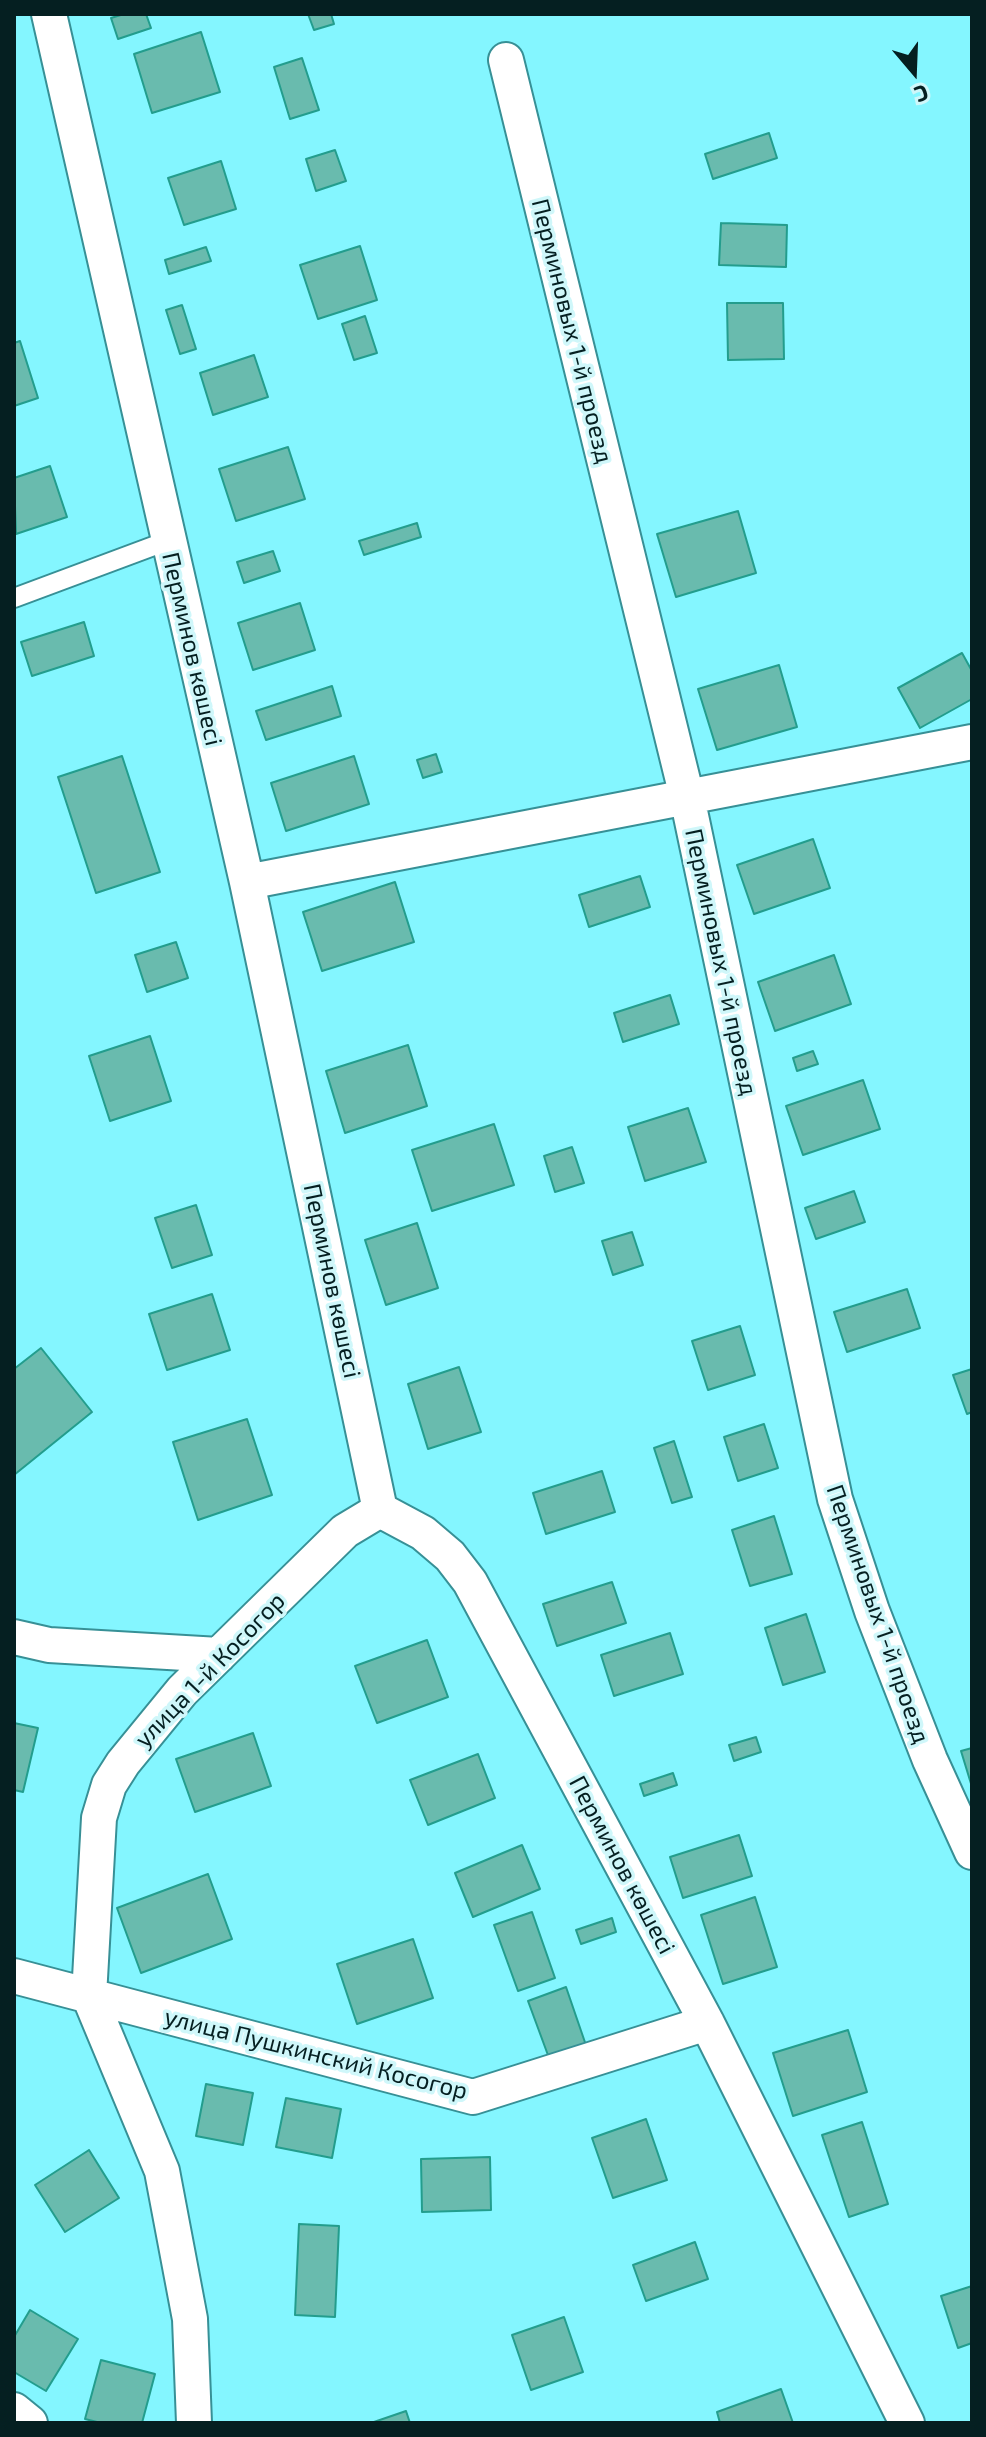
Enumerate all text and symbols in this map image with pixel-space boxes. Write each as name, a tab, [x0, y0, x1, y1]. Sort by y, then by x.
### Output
north arrow	[874, 32, 954, 112]
text: С	[911, 80, 932, 109]
street label: Перминовых 1-й проезд	[525, 196, 619, 466]
street label: Перминов көшесі	[156, 549, 228, 749]
street label: Перминовых 1-й проезд	[679, 826, 763, 1098]
street label: Перминов көшесі	[297, 1181, 367, 1381]
street label: Перминовых 1-й проезд	[820, 1481, 936, 1747]
street label: улица 1-й Косогор	[129, 1587, 291, 1753]
street label: Перминов көшесі	[563, 1771, 681, 1959]
street label: улица Пушкинский Косогор	[161, 2002, 471, 2106]

